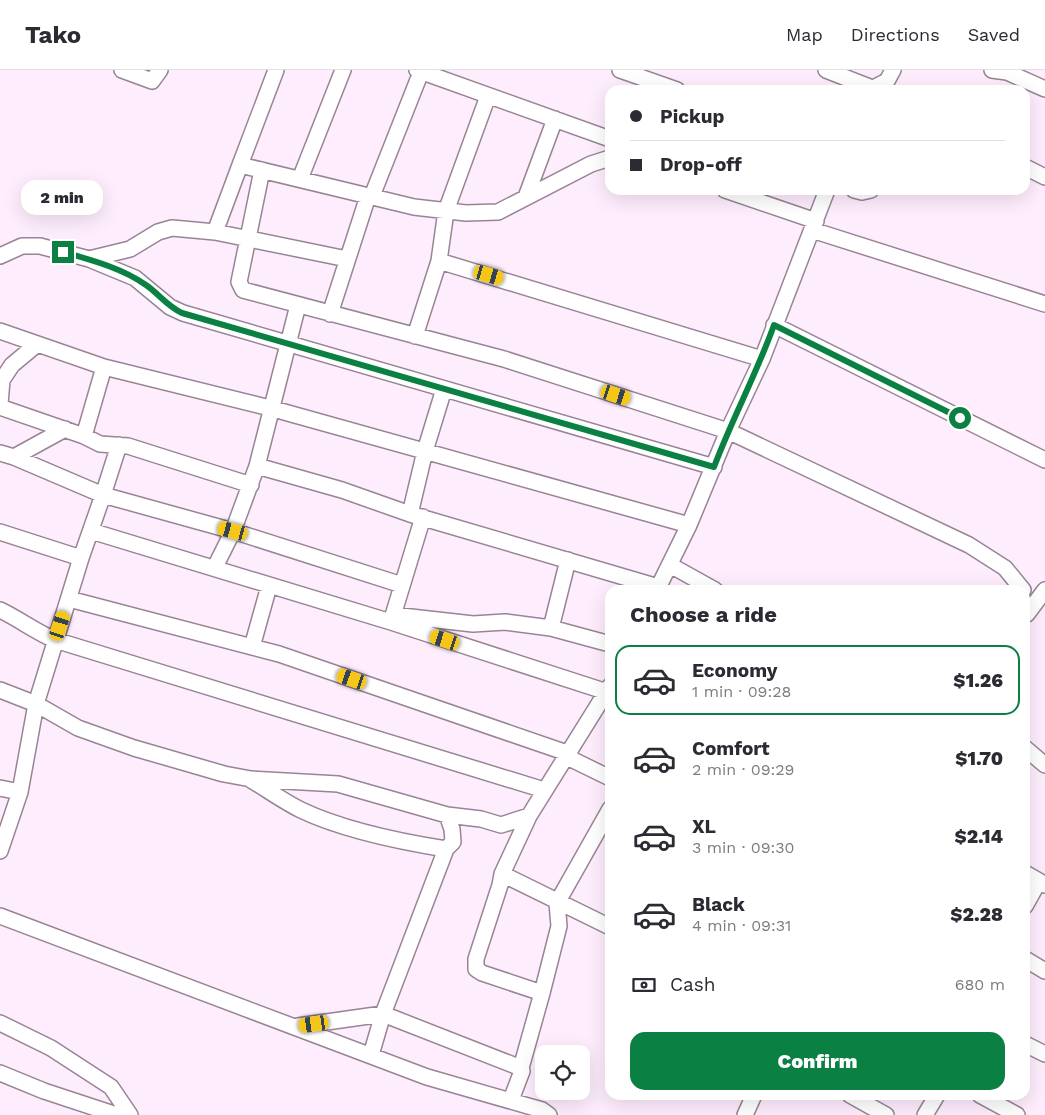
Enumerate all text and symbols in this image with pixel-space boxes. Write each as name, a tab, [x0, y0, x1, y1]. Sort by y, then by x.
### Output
text: Tako	[25, 21, 81, 49]
text: Map	[786, 24, 823, 45]
text: Directions	[851, 24, 940, 45]
text: Saved	[968, 24, 1020, 45]
text: Pickup	[660, 105, 724, 128]
text: Drop-off	[660, 153, 742, 176]
callout: 2 min	[22, 180, 104, 214]
text: 2 min	[40, 188, 84, 207]
route end	[52, 241, 74, 263]
car	[472, 264, 505, 286]
car	[599, 383, 632, 407]
route start	[949, 407, 971, 429]
car	[216, 520, 249, 542]
text: Choose a ride	[630, 602, 777, 627]
car	[48, 609, 71, 643]
car	[428, 628, 461, 652]
icon: car	[632, 658, 677, 703]
text: Economy	[692, 659, 777, 682]
car	[335, 667, 368, 691]
text: $1.26	[953, 669, 1003, 692]
text: 1 min · 09:28	[692, 682, 791, 701]
icon: car	[632, 736, 677, 781]
text: Comfort	[692, 737, 770, 760]
text: $1.70	[955, 747, 1003, 770]
text: 2 min · 09:29	[692, 760, 794, 779]
icon: car	[632, 814, 677, 859]
text: XL	[692, 815, 716, 838]
text: $2.14	[954, 825, 1003, 848]
text: 3 min · 09:30	[692, 838, 795, 857]
icon: car	[632, 892, 677, 937]
text: Black	[692, 893, 745, 916]
text: $2.28	[950, 903, 1003, 926]
text: 4 min · 09:31	[692, 916, 791, 935]
icon: cash	[630, 971, 658, 999]
text: Cash	[670, 973, 716, 996]
text: 680 m	[955, 975, 1005, 994]
car	[298, 1014, 329, 1034]
button: Confirm	[630, 1032, 1005, 1090]
map controls	[535, 1045, 590, 1100]
button: locate	[535, 1045, 590, 1100]

